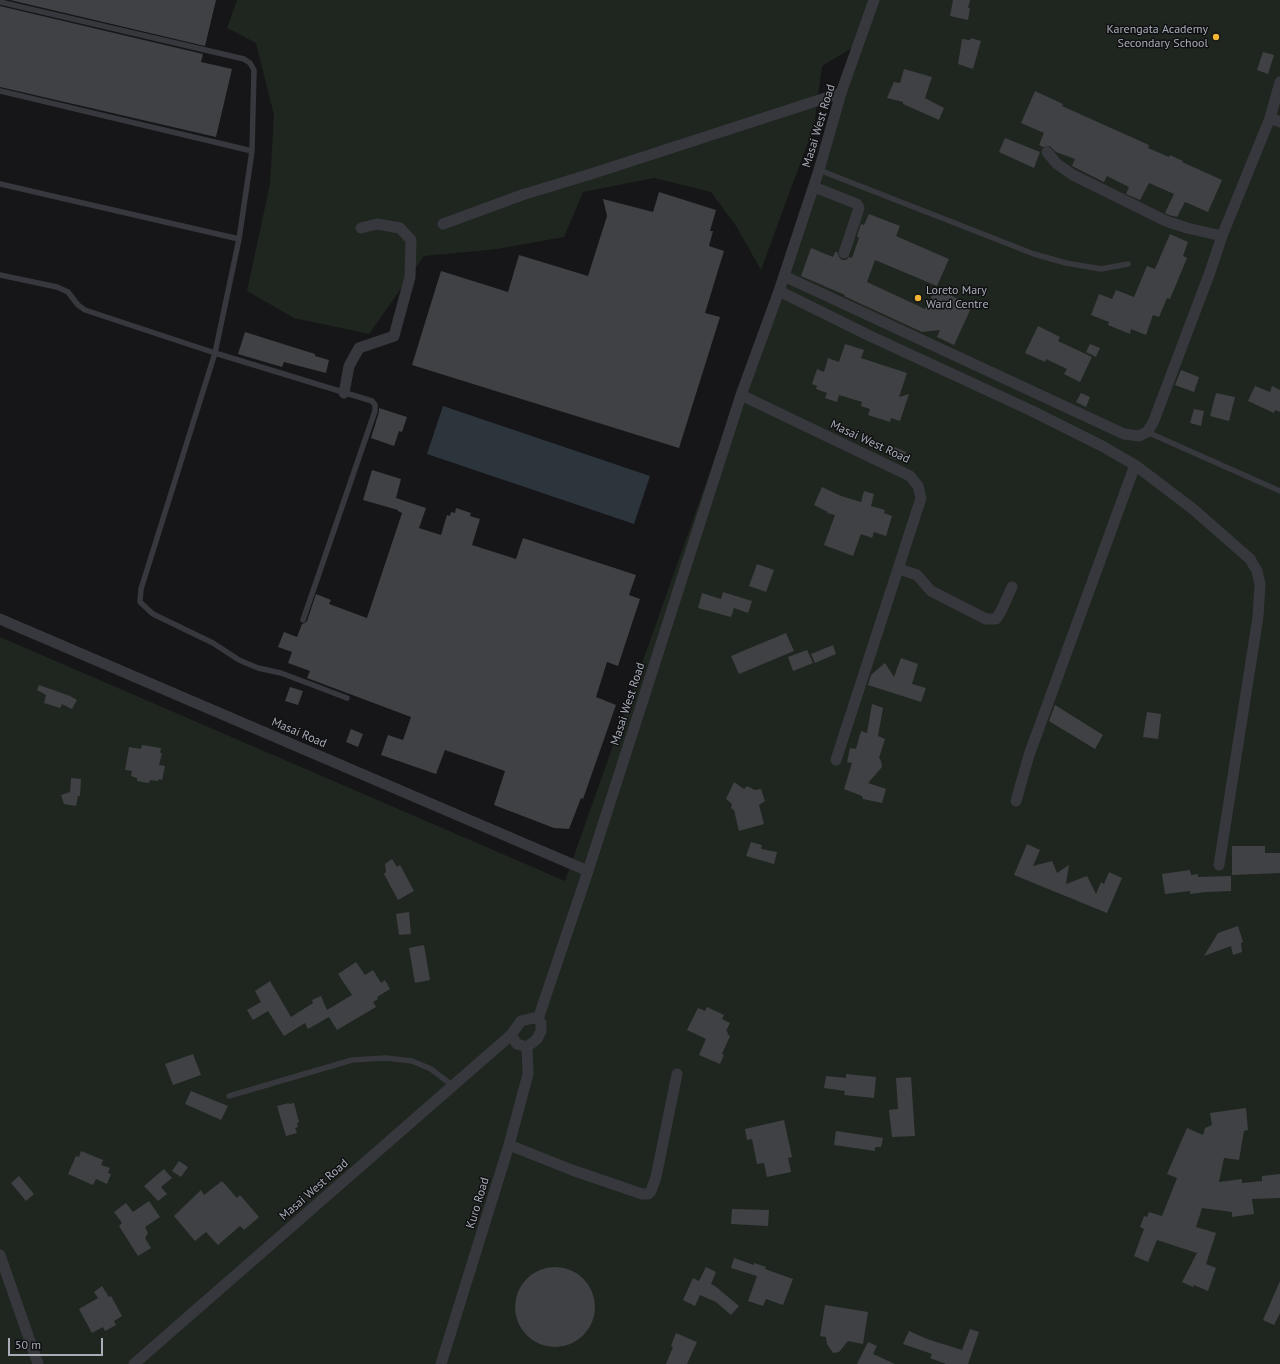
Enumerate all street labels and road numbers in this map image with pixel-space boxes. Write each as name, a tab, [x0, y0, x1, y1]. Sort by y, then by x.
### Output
street label: Masai West Road	[800, 83, 838, 169]
street label: Masai West Road	[828, 417, 912, 467]
street label: Masai West Road	[608, 661, 648, 747]
street label: Masai Road	[269, 715, 329, 751]
street label: Masai West Road	[277, 1156, 351, 1224]
street label: Kuro Road	[463, 1176, 493, 1230]

